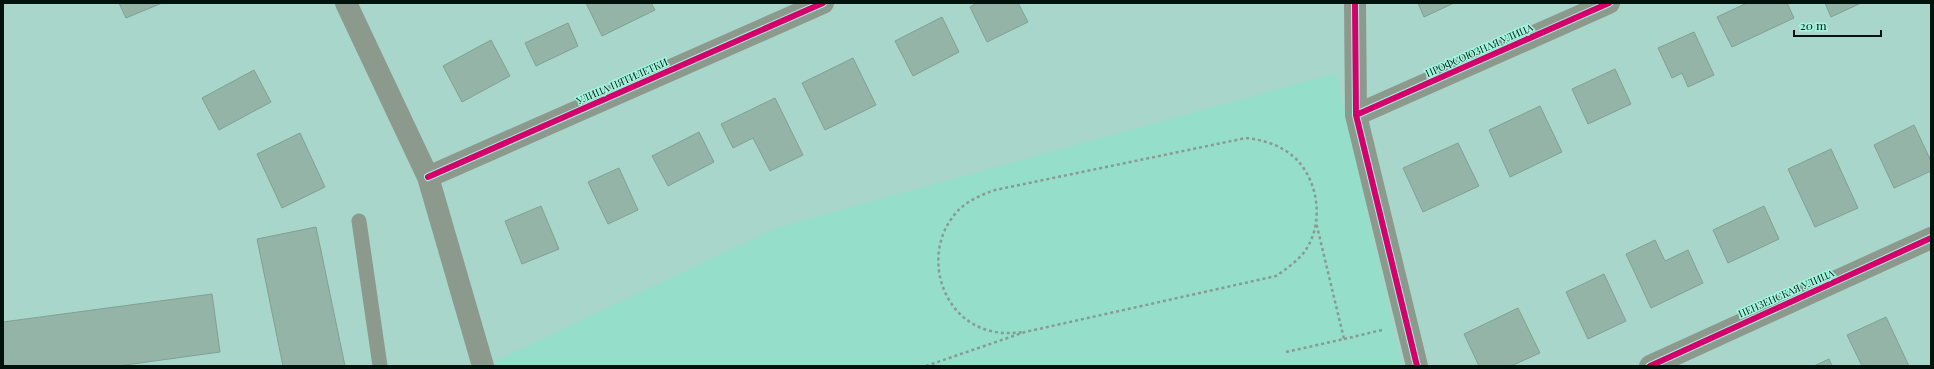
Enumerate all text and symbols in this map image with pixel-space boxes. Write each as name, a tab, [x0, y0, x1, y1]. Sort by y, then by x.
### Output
scale bar	[1794, 12, 1881, 38]
text: 20 m	[1800, 17, 1827, 33]
street label: ПРОФСОЮЗНАЯ УЛИЦА	[1423, 20, 1536, 80]
street label: УЛИЦА ПЯТИЛЕТКИ	[573, 54, 670, 108]
street label: ПЕНЗЕНСКАЯ УЛИЦА	[1736, 265, 1837, 320]

